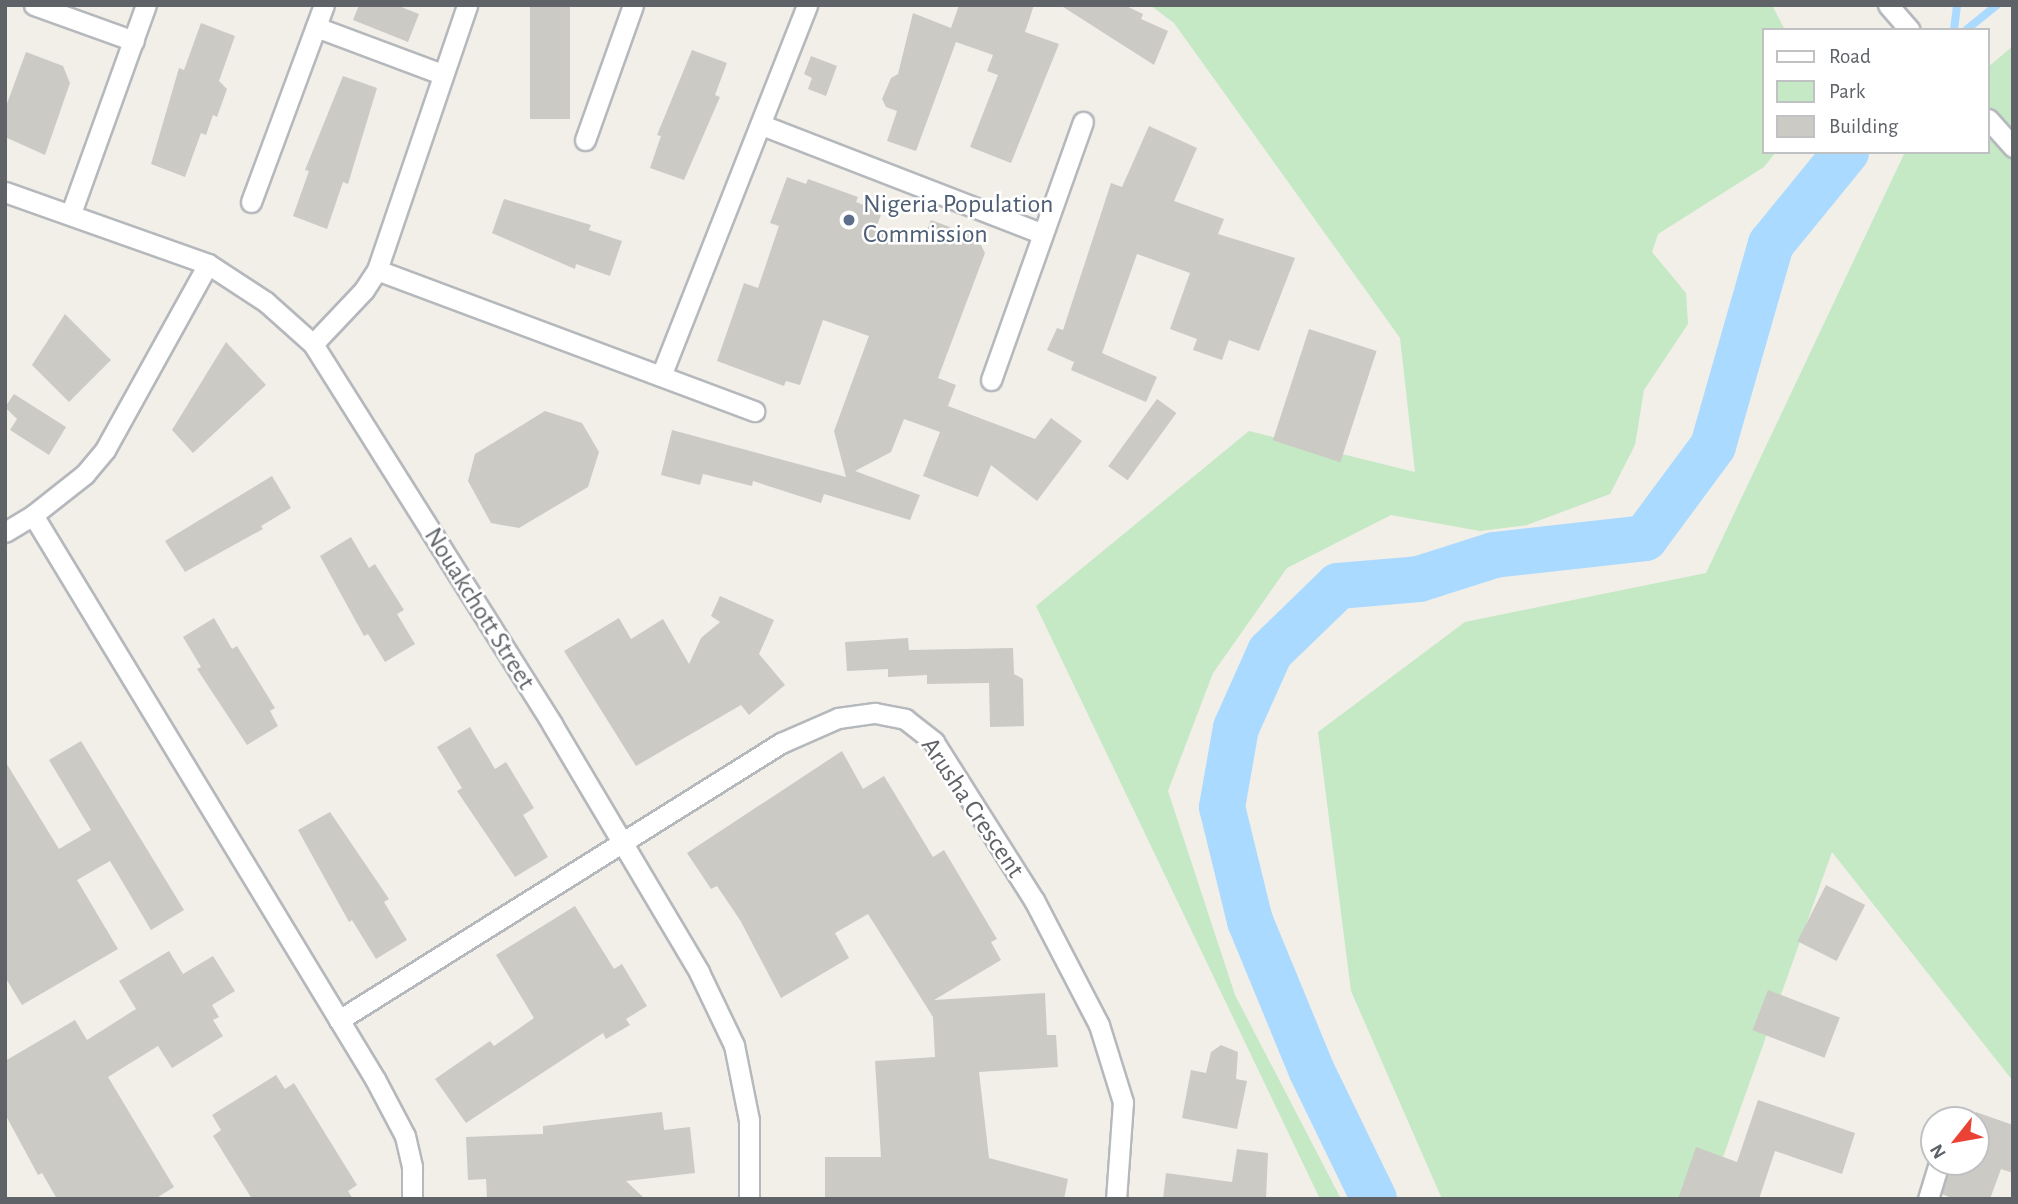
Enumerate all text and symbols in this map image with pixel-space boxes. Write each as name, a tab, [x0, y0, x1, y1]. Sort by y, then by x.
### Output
legend	[1762, 28, 1990, 154]
text: Road	[1829, 46, 1871, 67]
text: Park	[1829, 81, 1865, 102]
text: Building	[1829, 116, 1898, 137]
place label: Nigeria Population Commission	[863, 189, 1053, 250]
marker: Nigeria Population Commission	[841, 212, 857, 228]
street label: Nouakchott Street	[417, 522, 541, 696]
street label: Arusha Crescent	[914, 732, 1030, 884]
north arrow	[1920, 1106, 1990, 1176]
text: N	[1927, 1140, 1950, 1162]

